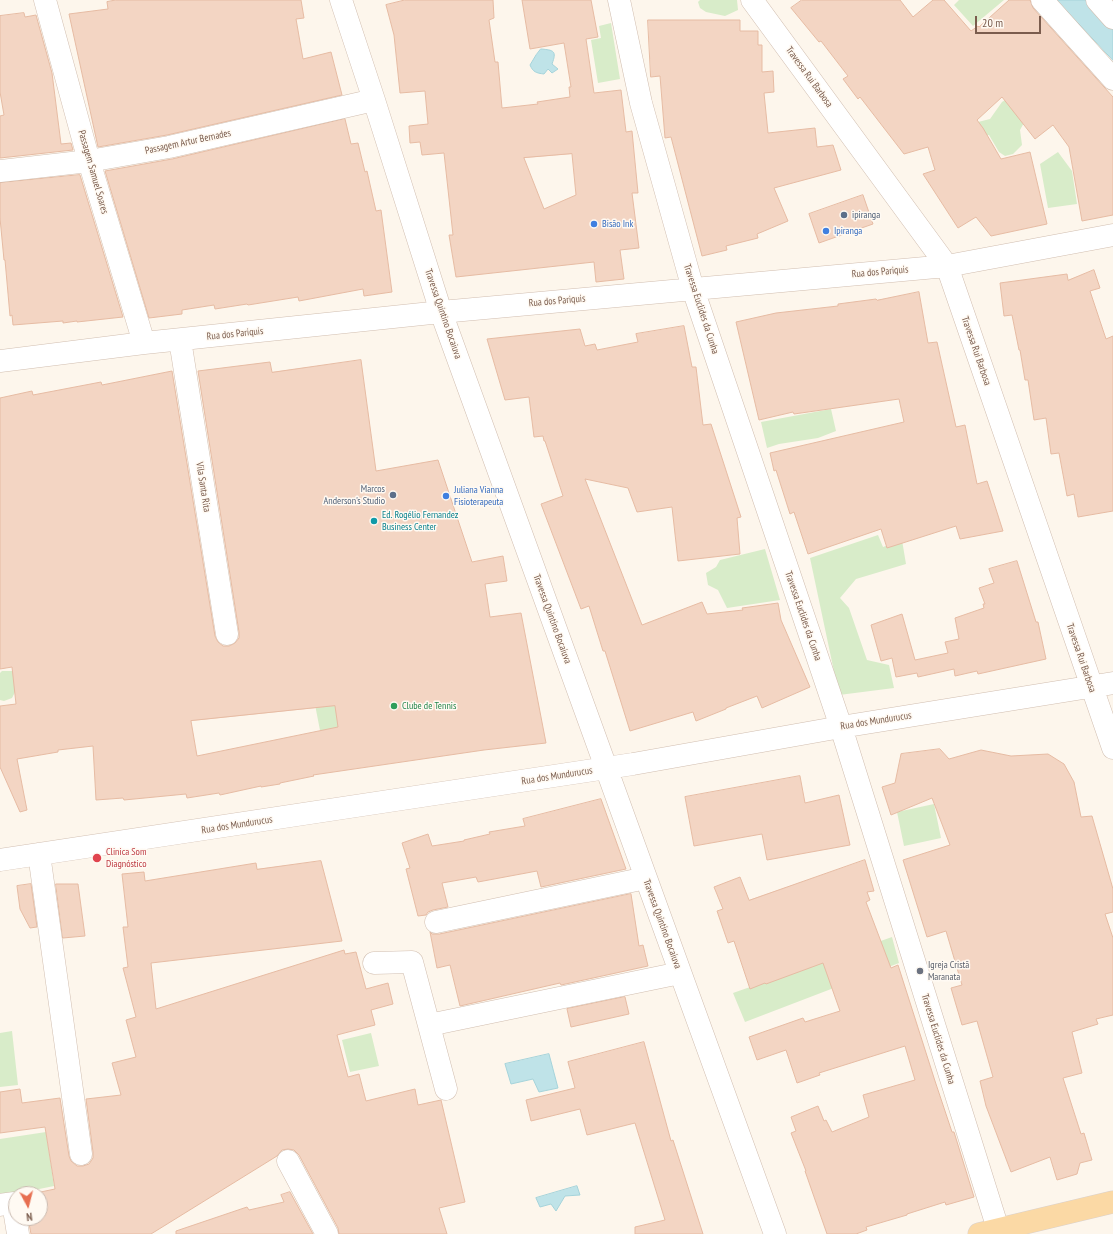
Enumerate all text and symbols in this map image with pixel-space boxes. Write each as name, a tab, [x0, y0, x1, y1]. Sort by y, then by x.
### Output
scale bar	[977, 8, 1043, 34]
text: 20 m	[982, 15, 1003, 30]
street label: Travessa Rui Barbosa	[783, 44, 835, 110]
street label: Passagem Artur Bernades	[144, 127, 232, 157]
street label: Passagem Samuel Soares	[75, 129, 111, 215]
place label: ipiranga	[852, 209, 880, 221]
marker: ipiranga	[839, 210, 849, 220]
place label: Bisão Ink	[602, 218, 633, 230]
marker: Bisão Ink	[589, 219, 599, 229]
place label: Ipiranga	[834, 225, 862, 237]
marker: Ipiranga	[821, 226, 831, 236]
street label: Travessa Euclides da Cunha	[681, 262, 721, 356]
street label: Rua dos Pariquis	[851, 264, 909, 280]
street label: Travessa Quintino Bocaiuva	[422, 267, 464, 361]
street label: Rua dos Pariquis	[528, 293, 586, 309]
street label: Travessa Rui Barbosa	[959, 315, 993, 387]
street label: Rua dos Pariquis	[206, 325, 264, 343]
street label: Vila Santa Rita	[193, 461, 213, 513]
place label: Marcos Anderson's Studio	[324, 483, 385, 506]
place label: Juliana Vianna Fisioterapeuta	[454, 484, 503, 508]
marker: Marcos Anderson's Studio	[388, 490, 398, 500]
marker: Juliana Vianna Fisioterapeuta	[441, 491, 451, 501]
place label: Ed. Rogélio Fernandez Business Center	[382, 509, 458, 532]
marker: Ed. Rogélio Fernandez Business Center	[369, 516, 379, 526]
street label: Travessa Euclides da Cunha	[782, 570, 824, 662]
street label: Travessa Quintino Bocaiuva	[530, 573, 574, 665]
street label: Travessa Rui Barbosa	[1064, 622, 1098, 694]
place label: Clube de Tennis	[402, 700, 456, 712]
marker: Clube de Tennis	[389, 701, 399, 711]
street label: Rua dos Mundurucus	[840, 709, 912, 733]
street label: Rua dos Mundurucus	[521, 764, 593, 788]
street label: Rua dos Mundurucus	[201, 813, 273, 837]
place label: Clinica Som Diagnóstico	[106, 846, 146, 870]
marker: Clinica Som Diagnóstico	[91, 852, 103, 864]
street label: Travessa Quintino Bocaiuva	[640, 878, 684, 970]
place label: Igreja Cristã Maranata	[928, 959, 969, 982]
marker: Igreja Cristã Maranata	[915, 966, 925, 976]
street label: Travessa Euclides da Cunha	[919, 992, 957, 1086]
north arrow	[8, 1186, 48, 1226]
text: N	[26, 1210, 33, 1224]

